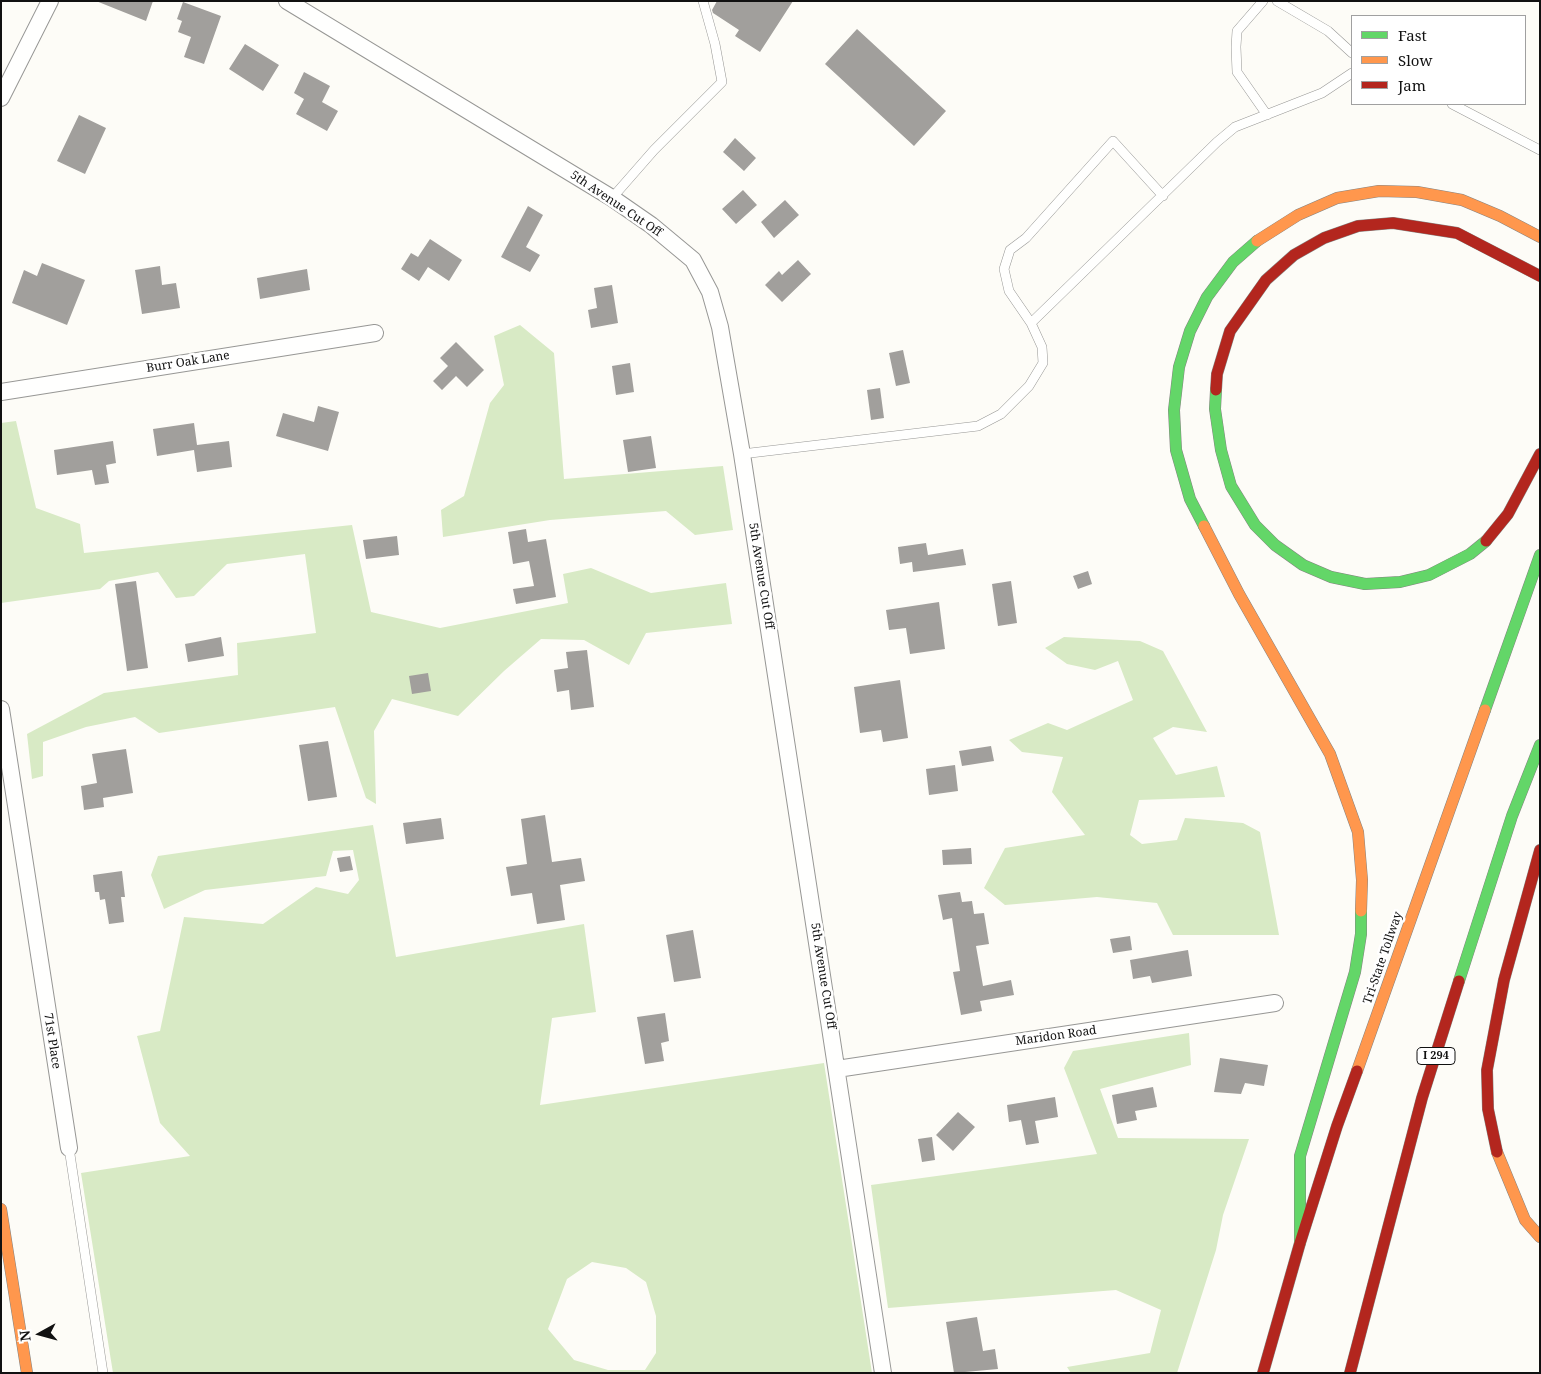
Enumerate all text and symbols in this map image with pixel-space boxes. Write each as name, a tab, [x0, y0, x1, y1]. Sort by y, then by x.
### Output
legend	[1351, 15, 1526, 105]
text: Fast	[1398, 25, 1427, 45]
text: Slow	[1398, 50, 1432, 70]
text: Jam	[1398, 75, 1426, 95]
street label: 5th Avenue Cut Off	[567, 168, 665, 240]
street label: Burr Oak Lane	[145, 348, 231, 376]
street label: 5th Avenue Cut Off	[745, 522, 777, 630]
street label: Tri-State Tollway	[1360, 910, 1406, 1006]
street label: 5th Avenue Cut Off	[807, 922, 839, 1030]
street label: 71st Place	[40, 1012, 64, 1070]
street label: Maridon Road	[1015, 1023, 1097, 1049]
road number: I 294	[1417, 1048, 1455, 1064]
north arrow	[15, 1309, 65, 1359]
text: N	[15, 1329, 35, 1343]

